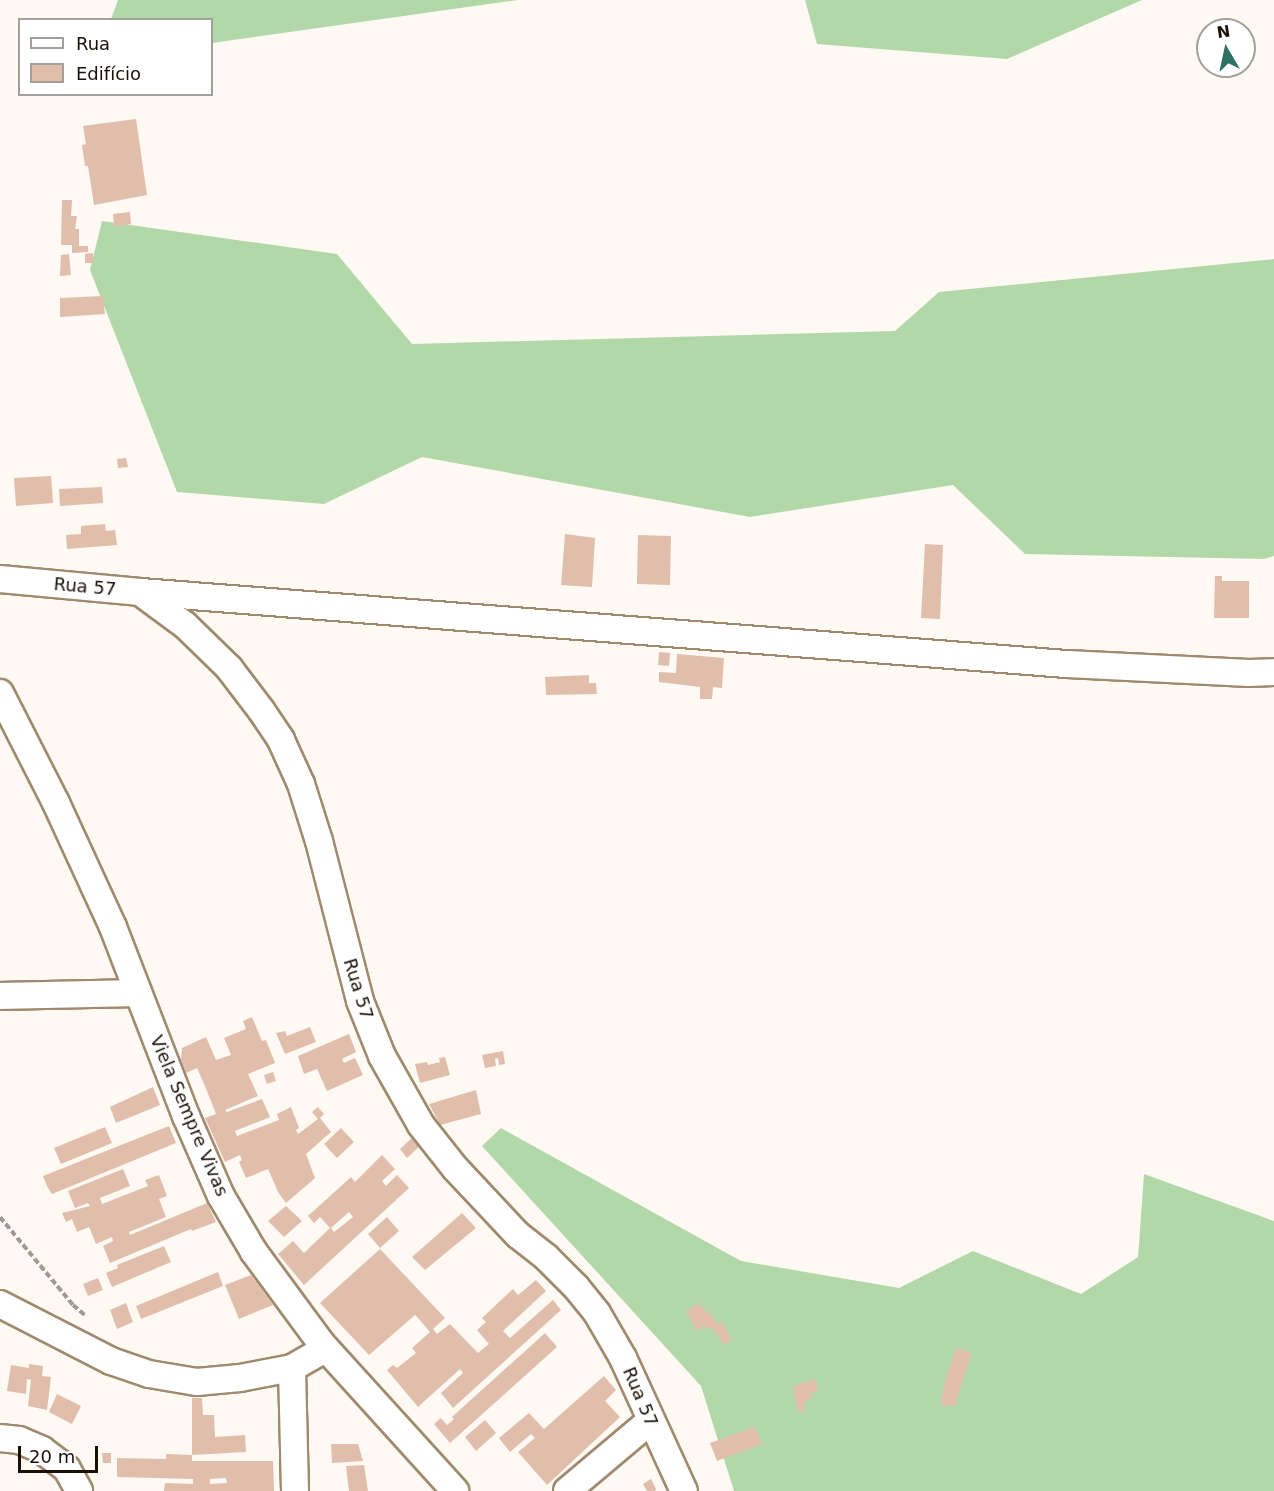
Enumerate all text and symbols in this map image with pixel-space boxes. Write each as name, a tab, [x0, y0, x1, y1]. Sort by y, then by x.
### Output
legend	[18, 18, 213, 96]
north arrow	[1196, 18, 1256, 78]
text: N	[1215, 21, 1232, 42]
text: Rua	[76, 33, 110, 54]
text: Edifício	[76, 63, 141, 84]
street label: Rua 57	[53, 574, 117, 600]
street label: Rua 57	[338, 956, 378, 1022]
street label: Viela Sempre Vivas	[145, 1032, 233, 1200]
street label: Rua 57	[618, 1364, 662, 1430]
scale bar	[21, 1434, 100, 1472]
text: 20 m	[29, 1446, 75, 1467]

